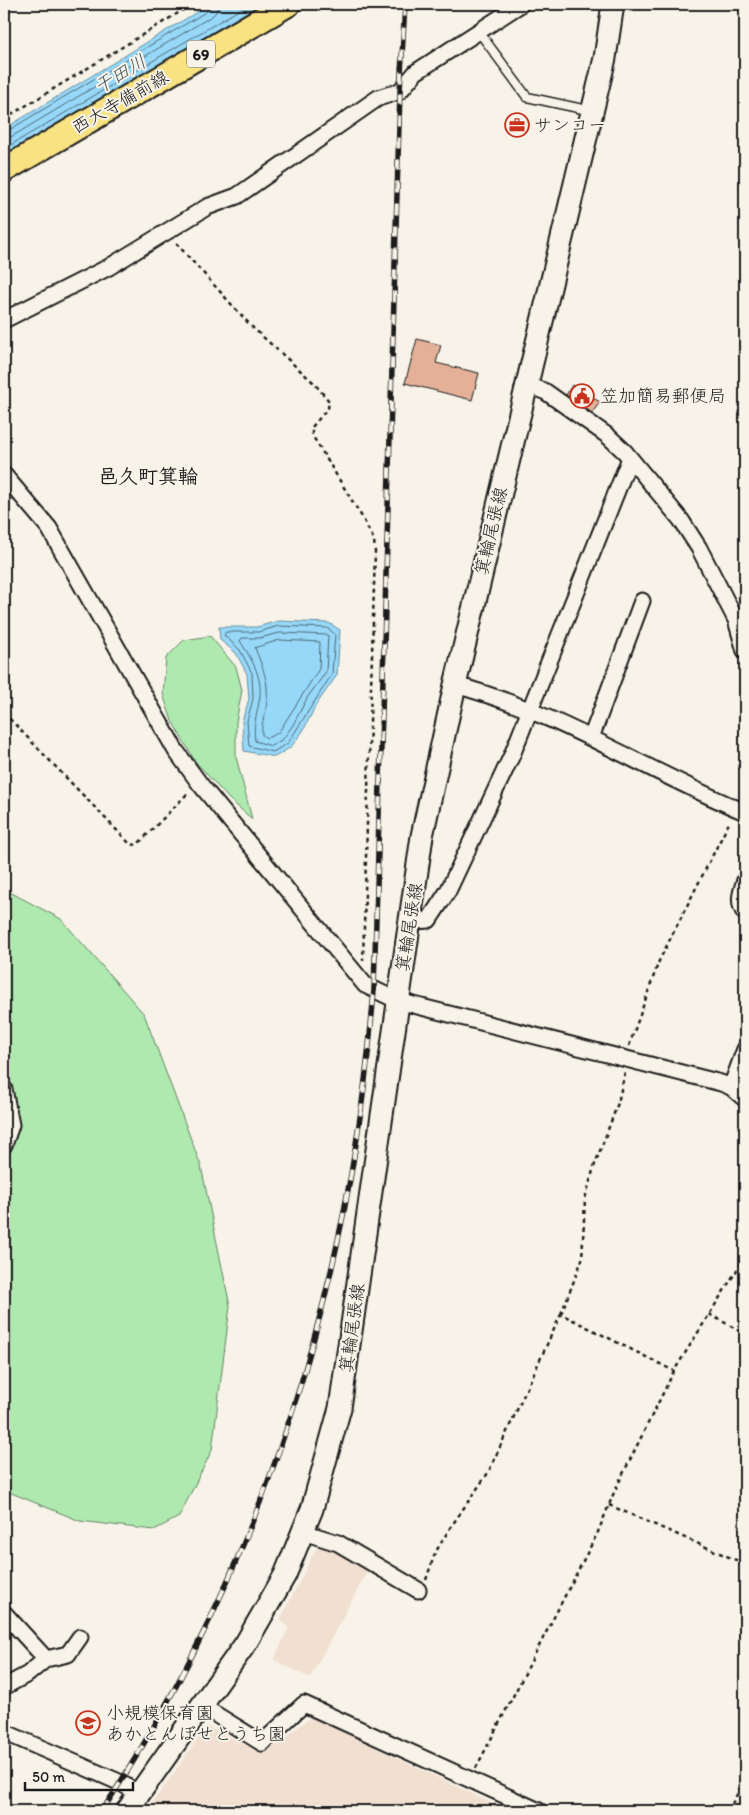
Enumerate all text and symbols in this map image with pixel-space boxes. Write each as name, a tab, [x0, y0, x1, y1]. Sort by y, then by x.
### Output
road number: 69	[187, 41, 215, 68]
water label: 干田川	[90, 49, 150, 99]
street label: 西大寺備前線	[68, 65, 172, 139]
office icon: サンコー	[504, 112, 530, 138]
place label: サンコー	[534, 114, 606, 136]
public building icon: 笠加簡易郵便局	[569, 383, 595, 409]
place label: 笠加簡易郵便局	[600, 385, 726, 407]
district label: 邑久町箕輪	[98, 464, 198, 488]
street label: 箕輪尾張線	[470, 485, 512, 577]
street label: 箕輪尾張線	[391, 881, 427, 973]
street label: 箕輪尾張線	[335, 1282, 369, 1374]
place label: 小規模保育園 あかとんぼせとうち園	[106, 1702, 286, 1745]
school or university icon: 小規模保育園 あかとんぼせとうち園	[75, 1710, 101, 1736]
scale bar	[25, 1760, 132, 1792]
text: 50 m	[32, 1768, 65, 1786]

